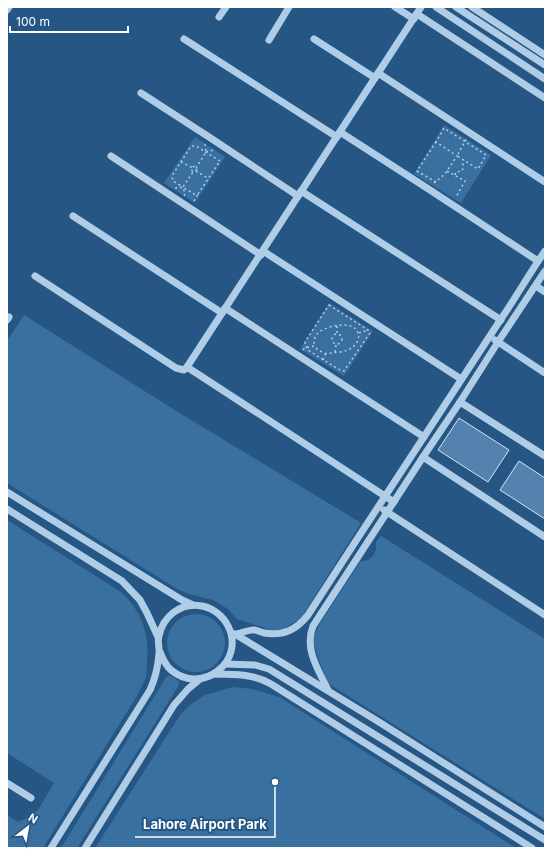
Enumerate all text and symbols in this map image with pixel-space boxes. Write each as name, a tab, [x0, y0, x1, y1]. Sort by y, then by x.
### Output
scale bar	[10, 8, 128, 34]
text: 100 m	[16, 14, 50, 29]
north arrow	[8, 807, 48, 847]
text: N	[26, 810, 40, 827]
callout: Lahore Airport Park	[135, 812, 275, 837]
text: Lahore Airport Park	[143, 816, 267, 832]

